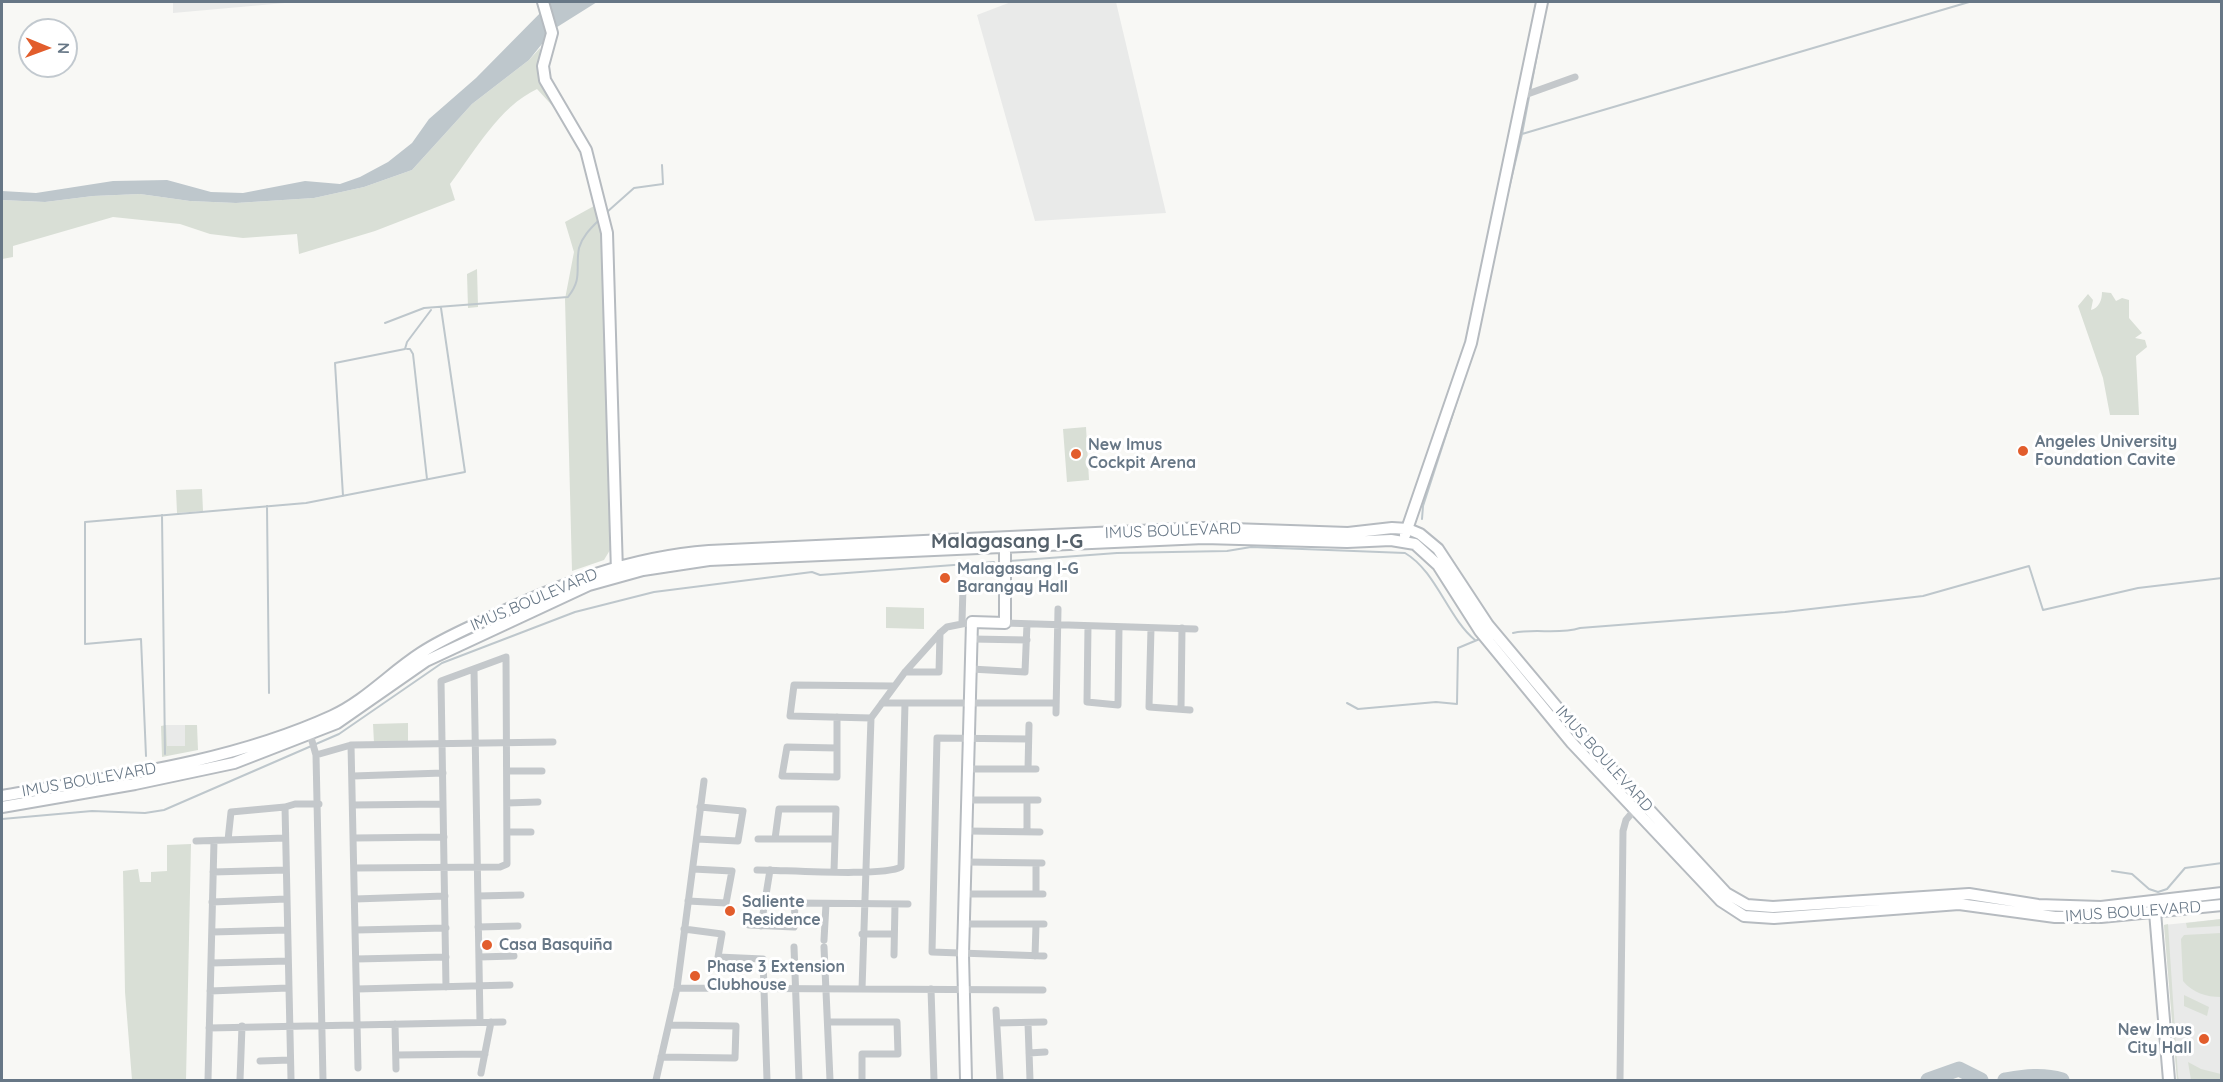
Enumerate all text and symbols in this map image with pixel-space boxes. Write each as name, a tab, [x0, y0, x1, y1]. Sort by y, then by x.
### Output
north arrow	[18, 18, 78, 78]
text: N	[54, 42, 74, 54]
place label: Angeles University Foundation Cavite	[2035, 432, 2177, 470]
place label: New Imus Cockpit Arena	[1088, 435, 1196, 473]
marker: Angeles University Foundation Cavite	[2016, 444, 2030, 458]
marker: New Imus Cockpit Arena	[1069, 447, 1083, 461]
street label: IMUS BOULEVARD	[1105, 519, 1241, 543]
district label: Malagasang I-G	[931, 530, 1083, 554]
place label: Malagasang I-G Barangay Hall	[957, 559, 1079, 597]
street label: IMUS BOULEVARD	[468, 565, 600, 635]
marker: Malagasang I-G Barangay Hall	[938, 571, 952, 585]
street label: IMUS BOULEVARD	[1551, 702, 1657, 816]
street label: IMUS BOULEVARD	[20, 759, 158, 801]
place label: Saliente Residence	[742, 892, 821, 930]
street label: IMUS BOULEVARD	[2064, 898, 2202, 926]
marker: Saliente Residence	[723, 904, 737, 918]
place label: Casa Basquiña	[499, 935, 612, 955]
marker: Casa Basquiña	[480, 938, 494, 952]
place label: Phase 3 Extension Clubhouse	[707, 957, 845, 995]
marker: Phase 3 Extension Clubhouse	[688, 969, 702, 983]
place label: New Imus City Hall	[2118, 1020, 2192, 1058]
marker: New Imus City Hall	[2197, 1032, 2211, 1046]

